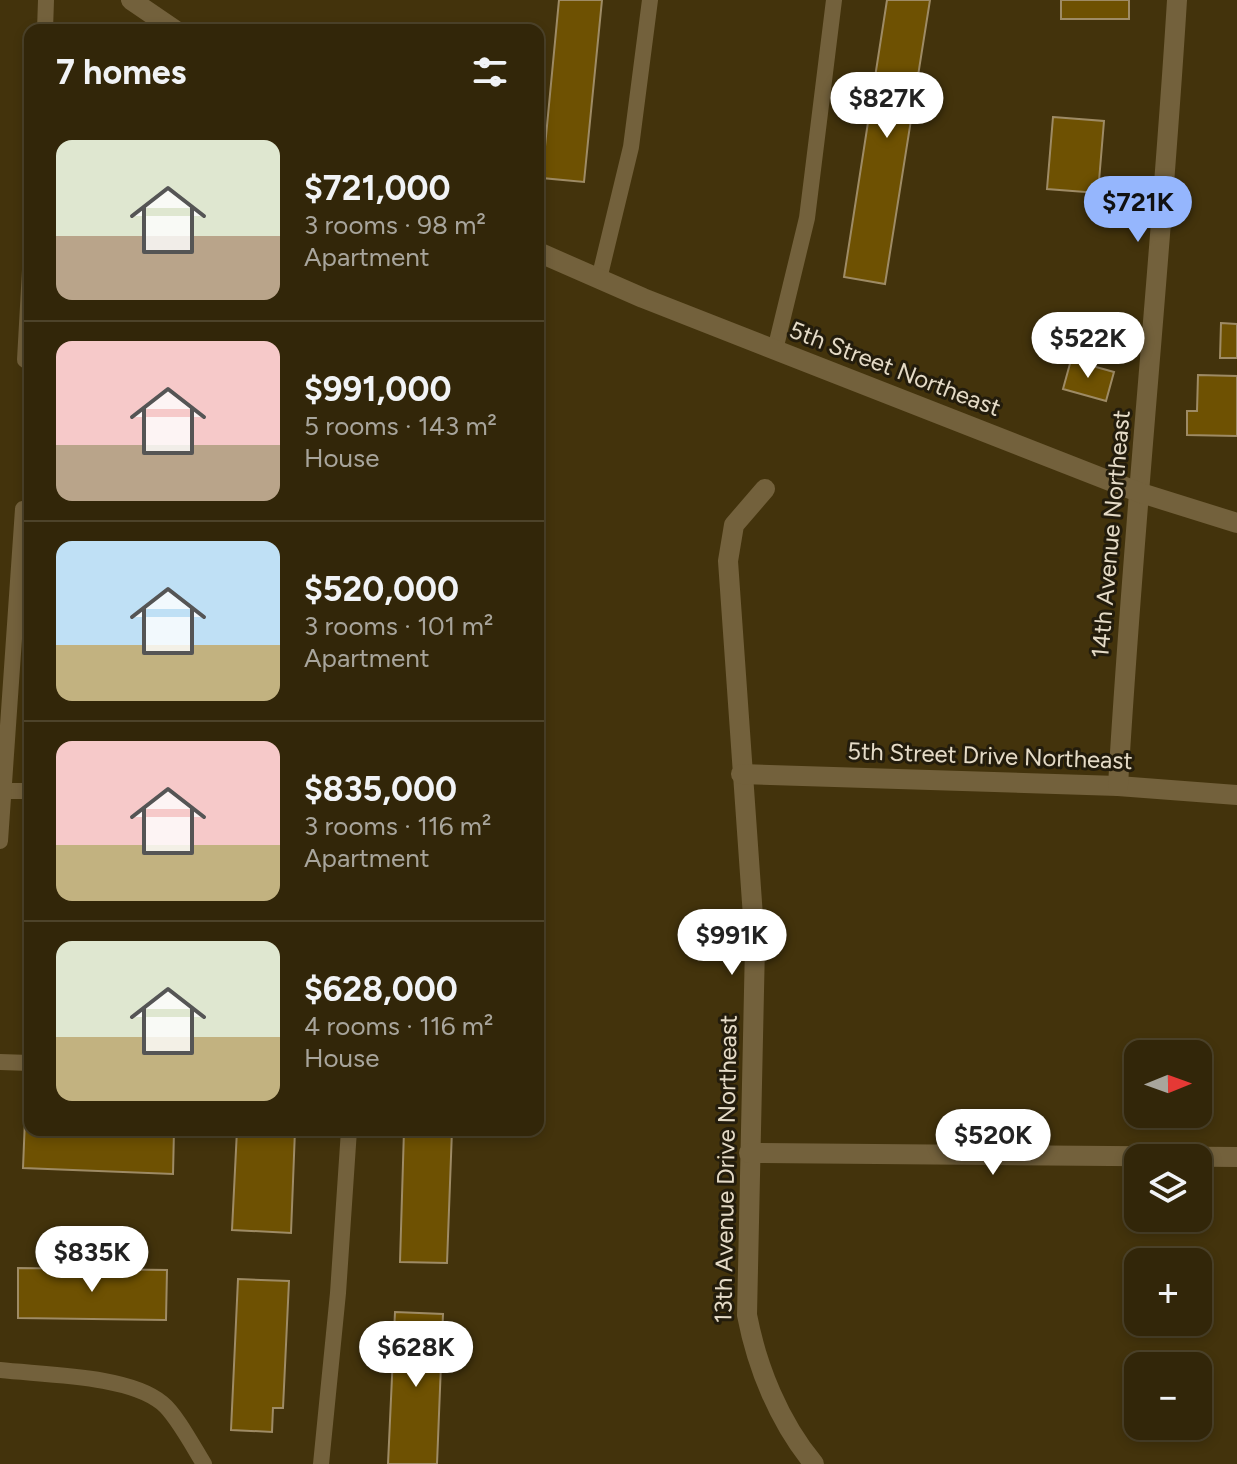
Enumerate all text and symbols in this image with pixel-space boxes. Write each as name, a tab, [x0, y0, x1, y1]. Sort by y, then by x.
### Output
icon: filters	[468, 50, 512, 94]
text: 7 homes	[56, 52, 186, 93]
pin: $827K	[831, 72, 943, 140]
text: $827K	[848, 82, 926, 114]
text: $721,000	[304, 168, 451, 209]
icon: home	[120, 172, 216, 268]
pin: $721K	[1082, 176, 1194, 244]
text: $721K	[1102, 186, 1174, 218]
text: 3 rooms · 98 m²	[304, 209, 486, 241]
text: Apartment	[304, 241, 430, 273]
pin: $522K	[1032, 312, 1144, 380]
street label: 5th Street Northeast	[785, 315, 1005, 422]
text: $522K	[1050, 322, 1126, 354]
text: $991,000	[304, 369, 451, 410]
icon: home	[120, 373, 216, 469]
street label: 14th Avenue Northeast	[1085, 409, 1136, 659]
text: 5 rooms · 143 m²	[304, 410, 497, 442]
text: House	[304, 442, 379, 474]
text: $520,000	[304, 569, 459, 610]
icon: home	[120, 573, 216, 669]
text: 3 rooms · 101 m²	[304, 610, 493, 642]
text: Apartment	[304, 642, 430, 674]
street label: 5th Street Drive Northeast	[847, 736, 1133, 775]
text: $835,000	[304, 769, 457, 810]
icon: home	[120, 773, 216, 869]
text: 3 rooms · 116 m²	[304, 810, 491, 842]
text: Apartment	[304, 842, 430, 874]
pin: $991K	[676, 909, 788, 977]
text: $991K	[696, 919, 768, 951]
text: $628,000	[304, 969, 458, 1010]
icon: home	[120, 973, 216, 1069]
text: 4 rooms · 116 m²	[304, 1010, 493, 1042]
street label: 13th Avenue Drive Northeast	[708, 1014, 743, 1323]
north arrow	[1124, 1040, 1212, 1128]
map controls	[1124, 1040, 1212, 1440]
text: House	[304, 1042, 379, 1074]
pin: $520K	[937, 1109, 1049, 1177]
text: $520K	[954, 1119, 1032, 1151]
button: layers	[1124, 1144, 1212, 1232]
pin: $835K	[36, 1226, 148, 1294]
text: $835K	[53, 1236, 131, 1268]
button: +	[1124, 1248, 1212, 1336]
pin: $628K	[360, 1321, 472, 1389]
text: $628K	[377, 1331, 455, 1363]
button: −	[1124, 1352, 1212, 1440]

